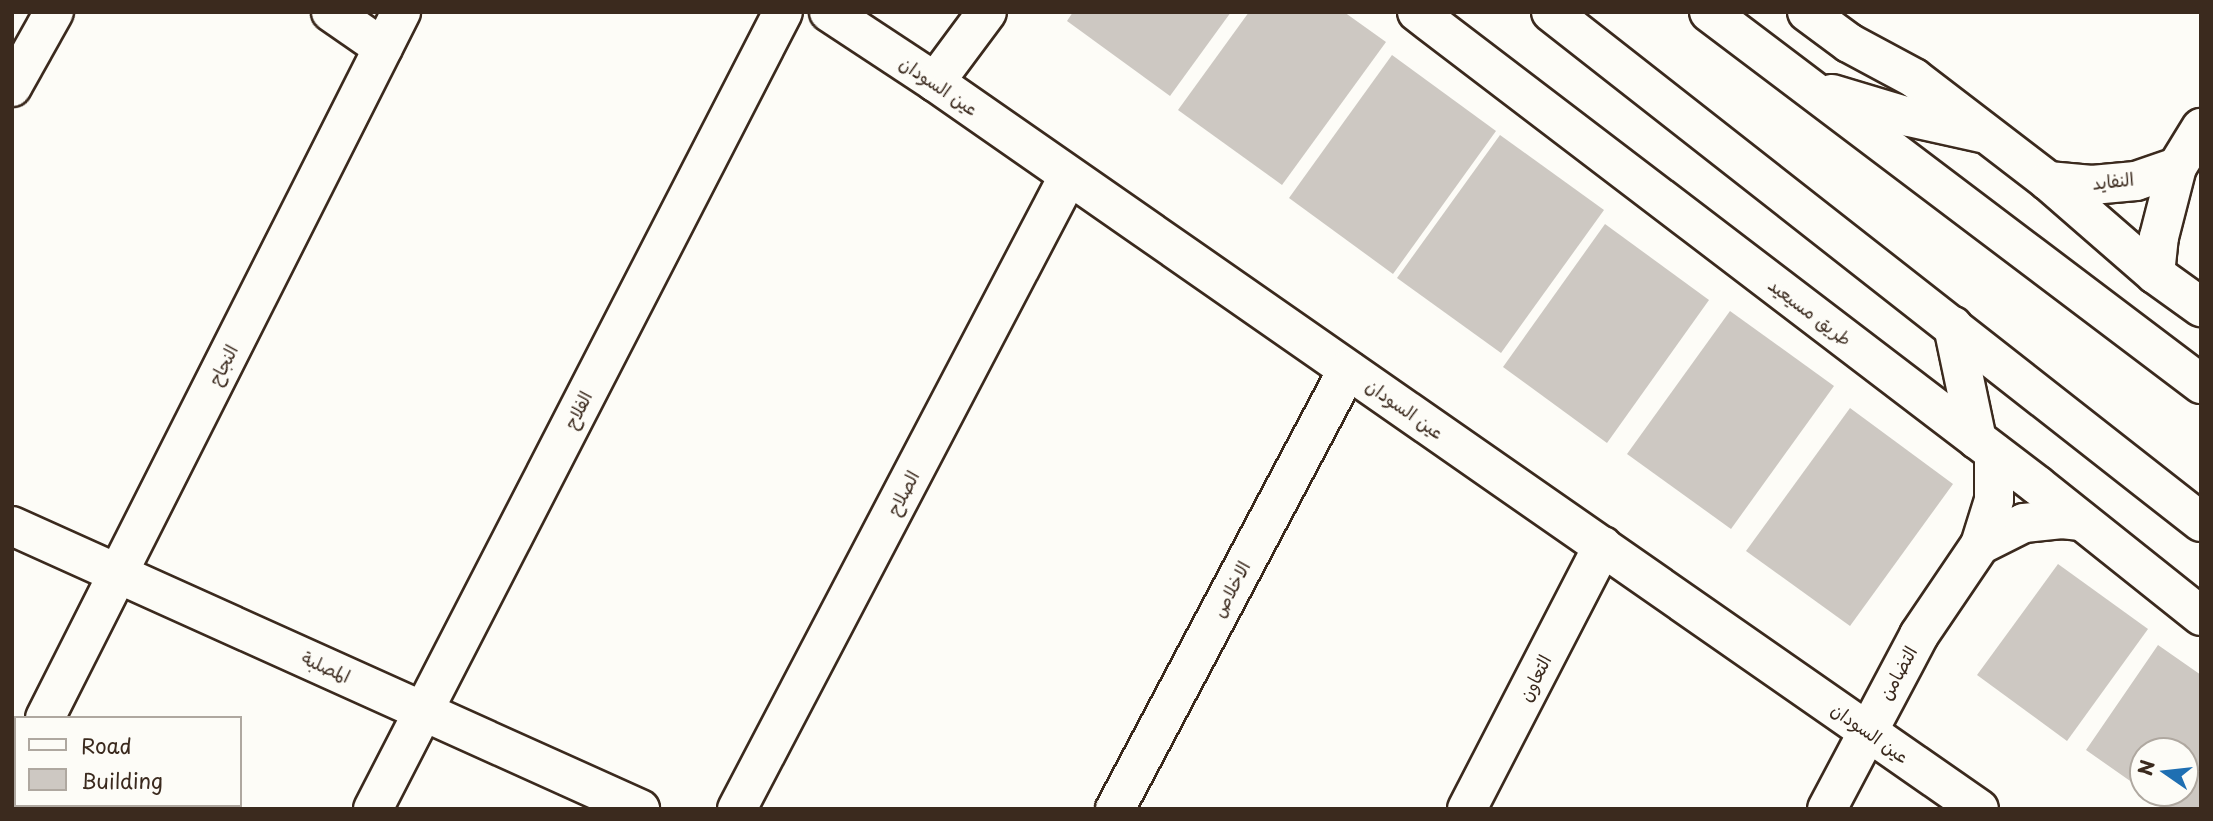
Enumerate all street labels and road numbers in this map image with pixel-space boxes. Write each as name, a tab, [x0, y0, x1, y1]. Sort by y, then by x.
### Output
street label: عين السودان	[896, 52, 982, 120]
street label: النفايد	[2091, 168, 2135, 194]
street label: طريق مسيعيد	[1764, 274, 1856, 350]
street label: النجاح	[204, 341, 242, 389]
street label: عين السودان	[1362, 374, 1448, 444]
street label: الفلاح	[559, 388, 597, 432]
street label: الصلاح	[882, 467, 924, 519]
street label: الاخلاص	[1207, 557, 1255, 621]
street label: التضامن	[1874, 642, 1922, 704]
street label: المصلبة	[298, 647, 354, 687]
street label: التعاون	[1514, 651, 1556, 705]
street label: عين السودان	[1827, 698, 1913, 768]

